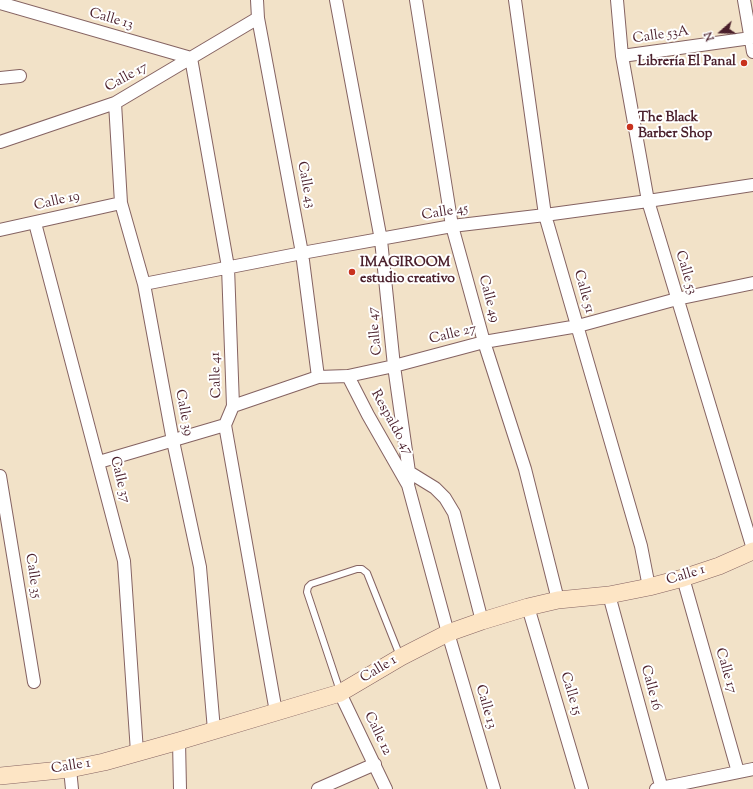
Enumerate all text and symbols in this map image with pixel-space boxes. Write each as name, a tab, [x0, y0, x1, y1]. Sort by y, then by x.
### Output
street label: Calle 13	[87, 6, 135, 34]
north arrow	[701, 12, 741, 52]
street label: Calle 53A	[632, 24, 690, 48]
text: N	[701, 29, 719, 43]
place label: Librería El Panal	[637, 55, 736, 71]
marker: Librería El Panal	[739, 58, 749, 68]
street label: Calle 17	[103, 59, 151, 97]
place label: The Black Barber Shop	[638, 111, 712, 144]
marker: The Black Barber Shop	[625, 122, 635, 132]
street label: Calle 43	[292, 160, 318, 210]
street label: Calle 19	[33, 189, 81, 215]
street label: Calle 45	[421, 201, 469, 225]
street label: Calle 53	[670, 249, 700, 297]
place label: IMAGIROOM estudio creativo	[360, 256, 455, 288]
marker: IMAGIROOM estudio creativo	[347, 267, 357, 277]
street label: Calle 51	[569, 268, 597, 316]
street label: Calle 49	[474, 273, 502, 325]
street label: Calle 47	[365, 306, 387, 356]
street label: Calle 27	[428, 321, 478, 349]
street label: Calle 41	[208, 351, 226, 399]
street label: Respaldo 47	[366, 387, 416, 459]
street label: Calle 39	[170, 388, 196, 438]
street label: Calle 37	[105, 455, 133, 505]
street label: Calle 35	[20, 552, 44, 600]
street label: Calle 1	[665, 562, 707, 590]
street label: Calle 17	[711, 646, 739, 696]
street label: Calle 1	[358, 653, 400, 687]
street label: Calle 16	[636, 663, 664, 713]
street label: Calle 15	[555, 670, 585, 718]
street label: Calle 13	[471, 683, 499, 731]
street label: Calle 12	[359, 710, 395, 758]
street label: Calle 1	[50, 756, 92, 778]

